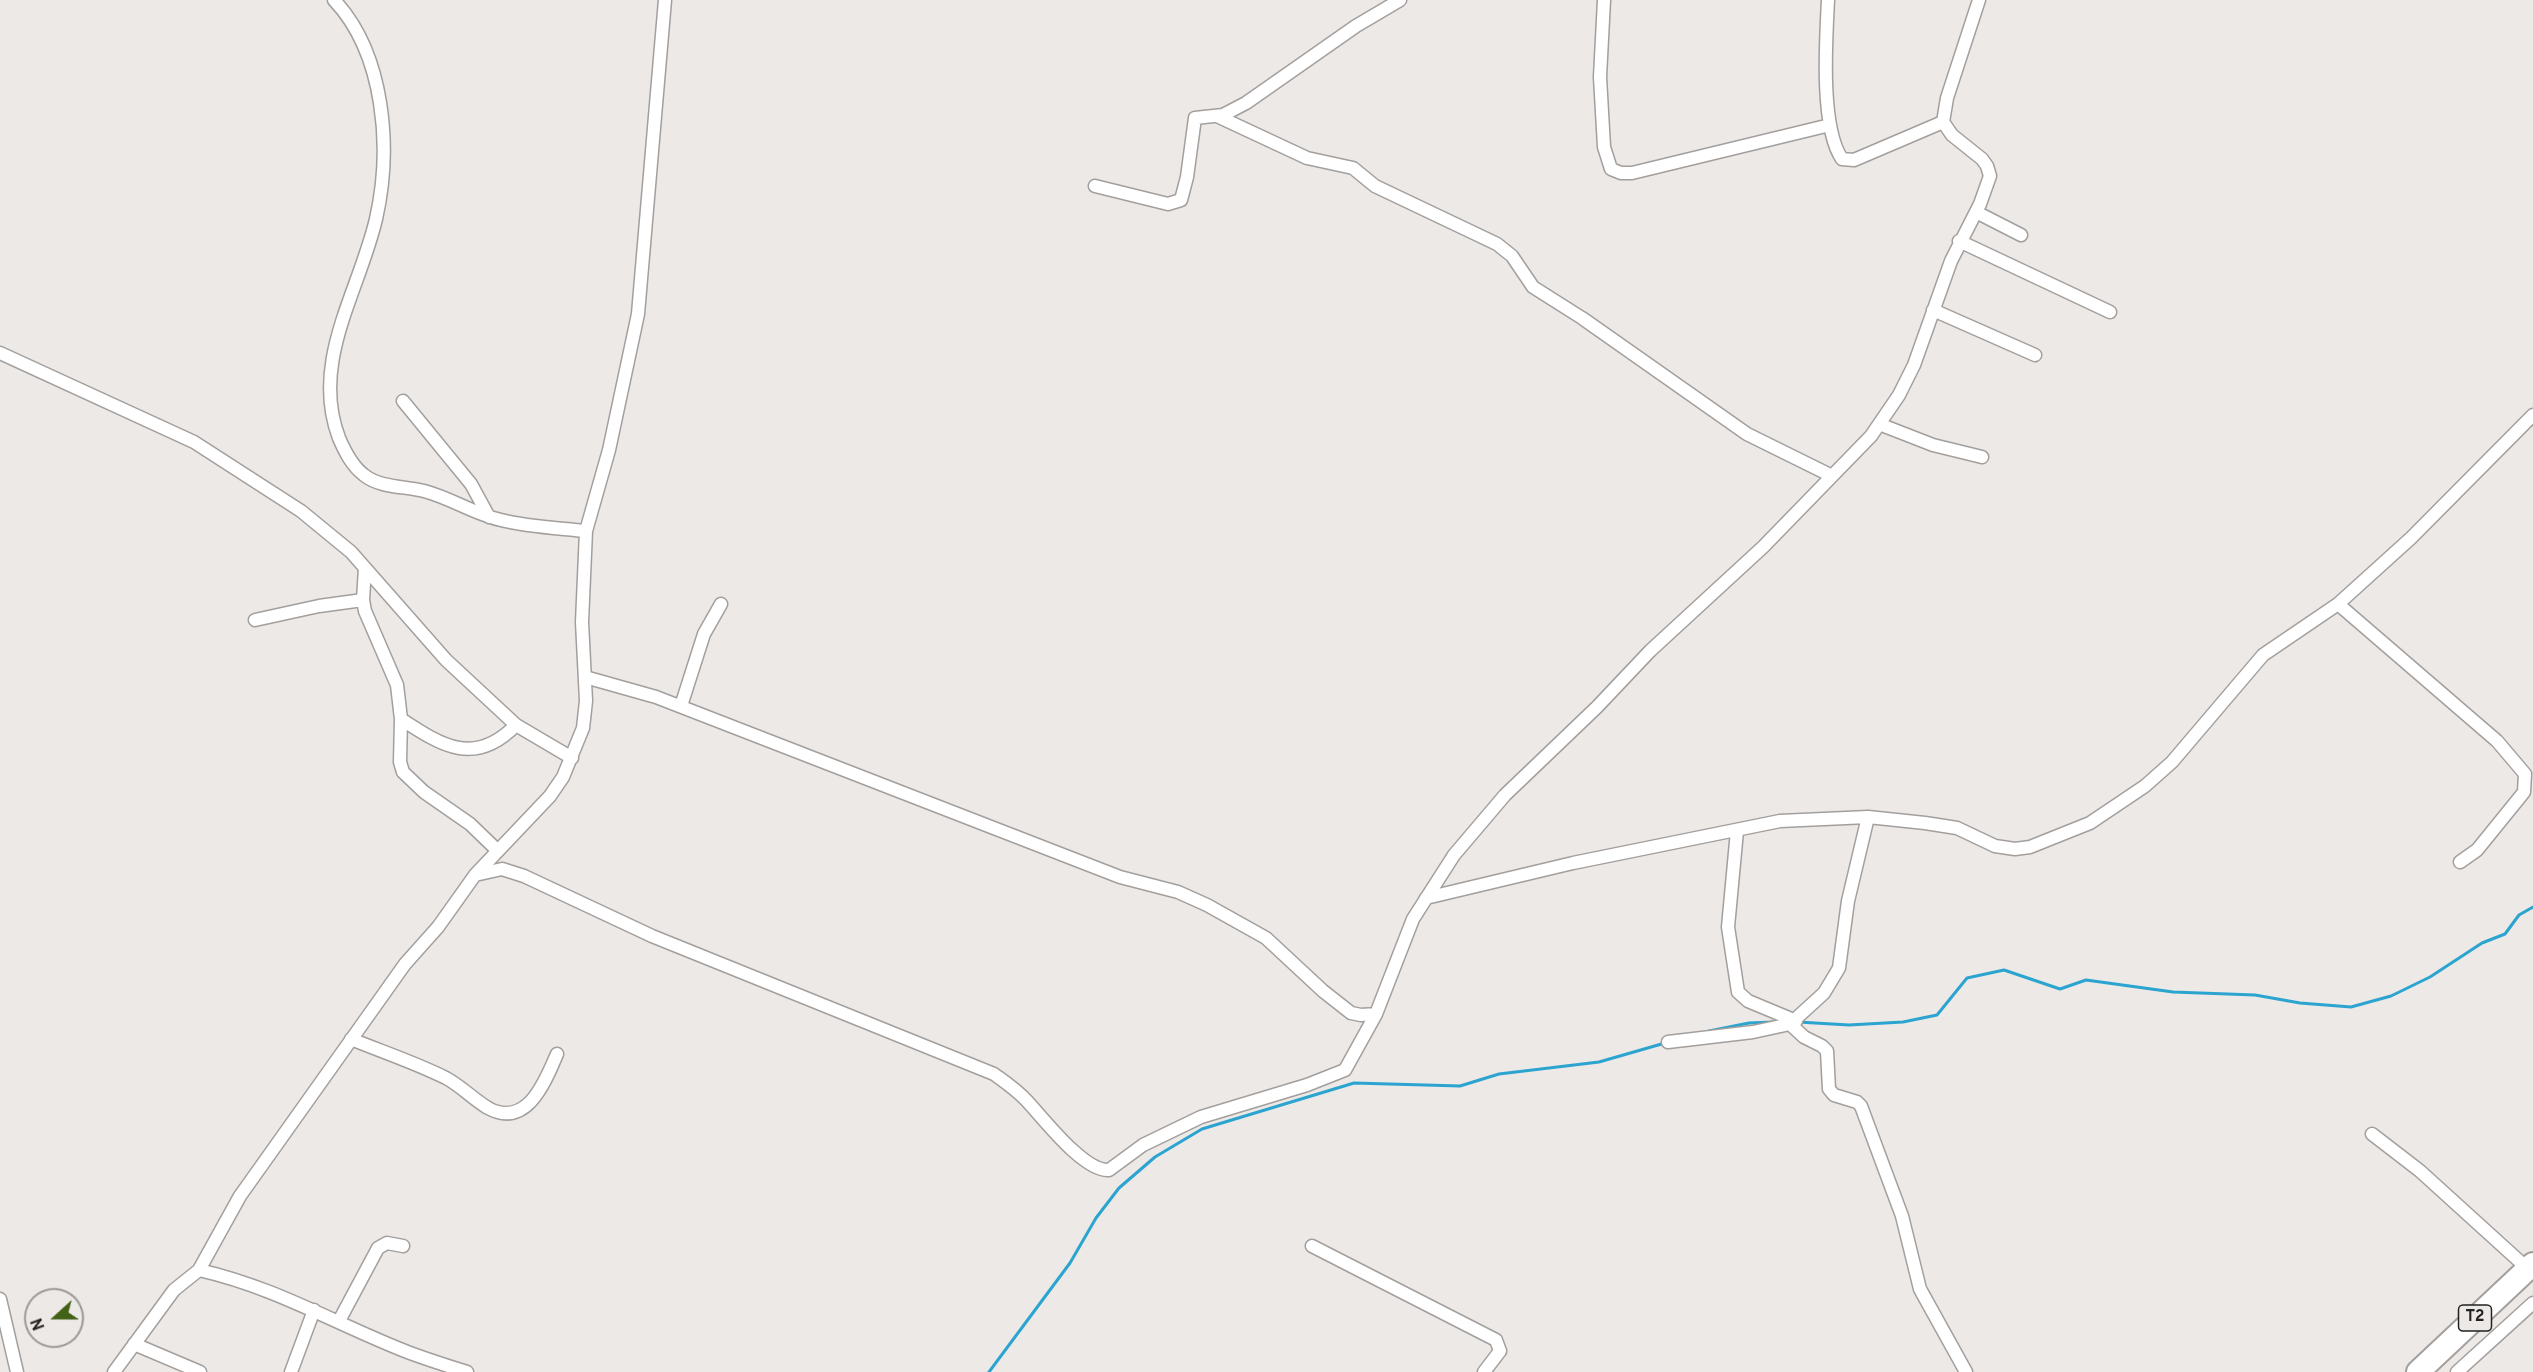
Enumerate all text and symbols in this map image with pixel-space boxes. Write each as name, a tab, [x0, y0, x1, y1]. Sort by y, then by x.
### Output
north arrow	[24, 1288, 84, 1348]
road number: T2	[2458, 1305, 2492, 1331]
text: N	[28, 1315, 50, 1333]

